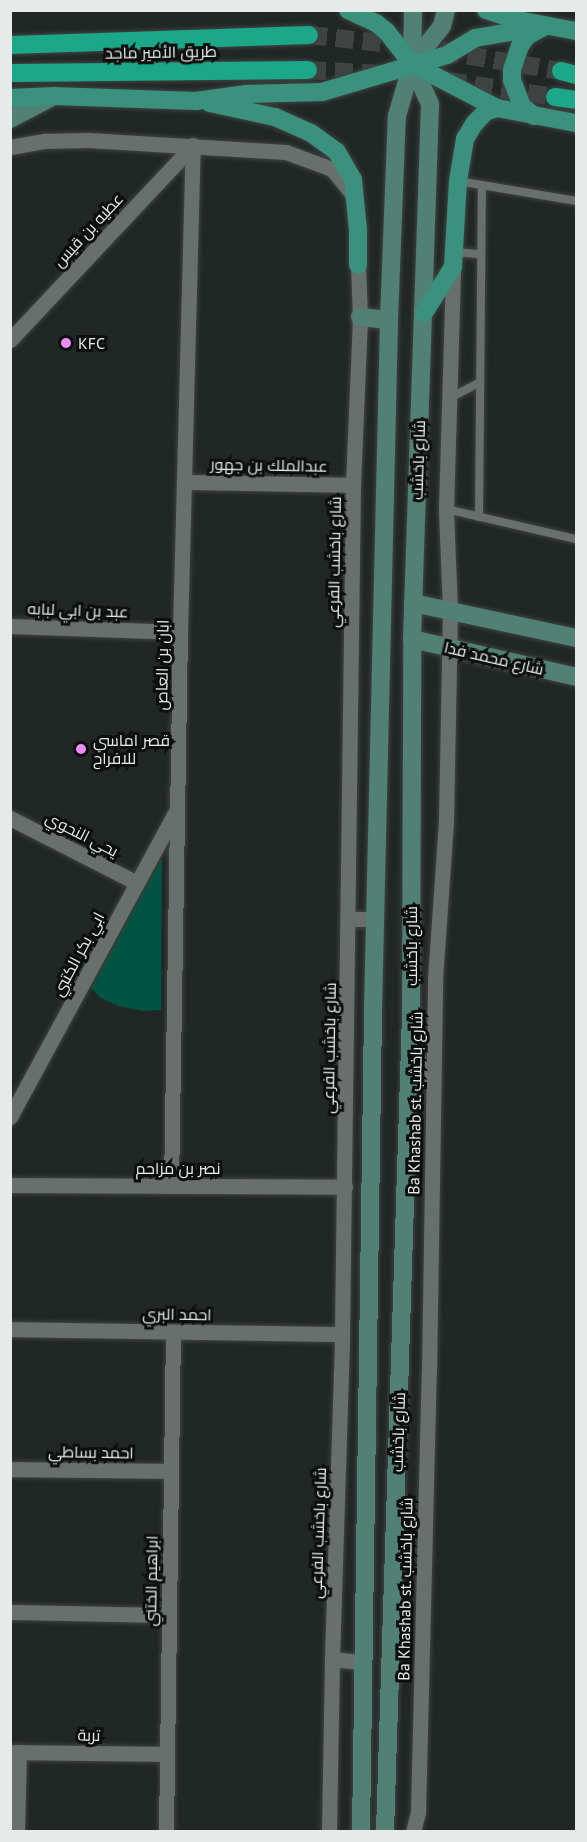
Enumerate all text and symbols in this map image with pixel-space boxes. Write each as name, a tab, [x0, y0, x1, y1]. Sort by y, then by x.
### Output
street label: طريق الأمير ماجد	[105, 41, 217, 63]
street label: عطيه بن قيس	[49, 189, 127, 271]
place label: KFC	[78, 333, 105, 353]
marker: KFC	[59, 336, 73, 350]
street label: شارع باخشب	[407, 420, 429, 500]
street label: عبدالملك بن جهور	[210, 454, 328, 476]
street label: شارع باخشب الفرعي	[323, 496, 345, 628]
street label: عبد بن ابي لبابه	[27, 599, 129, 621]
street label: ابان بن العاص	[152, 620, 172, 710]
street label: شارع محمد فدا	[442, 637, 546, 679]
place label: قصر اماسي للافراح	[93, 730, 170, 768]
marker: قصر اماسي للافراح	[74, 742, 88, 756]
street label: يحي النحوي	[42, 808, 122, 860]
street label: شارع باخشب	[401, 906, 421, 986]
street label: ابي بكر الكتبي	[48, 909, 108, 999]
street label: شارع باخشب الفرعي	[318, 982, 340, 1114]
street label: Ba Khashab st. شارع باخشب	[404, 1011, 426, 1195]
street label: نصر بن مزاحم	[136, 1158, 220, 1178]
street label: احمد البري	[142, 1304, 212, 1324]
street label: شارع باخشب	[387, 1392, 409, 1472]
street label: احمد بساطي	[48, 1442, 134, 1462]
street label: شارع باخشب الفرعي	[306, 1467, 330, 1599]
street label: Ba Khashab st. شارع باخشب	[394, 1497, 416, 1681]
street label: ابراهيم الختني	[141, 1535, 161, 1627]
street label: تربة	[78, 1725, 100, 1745]

